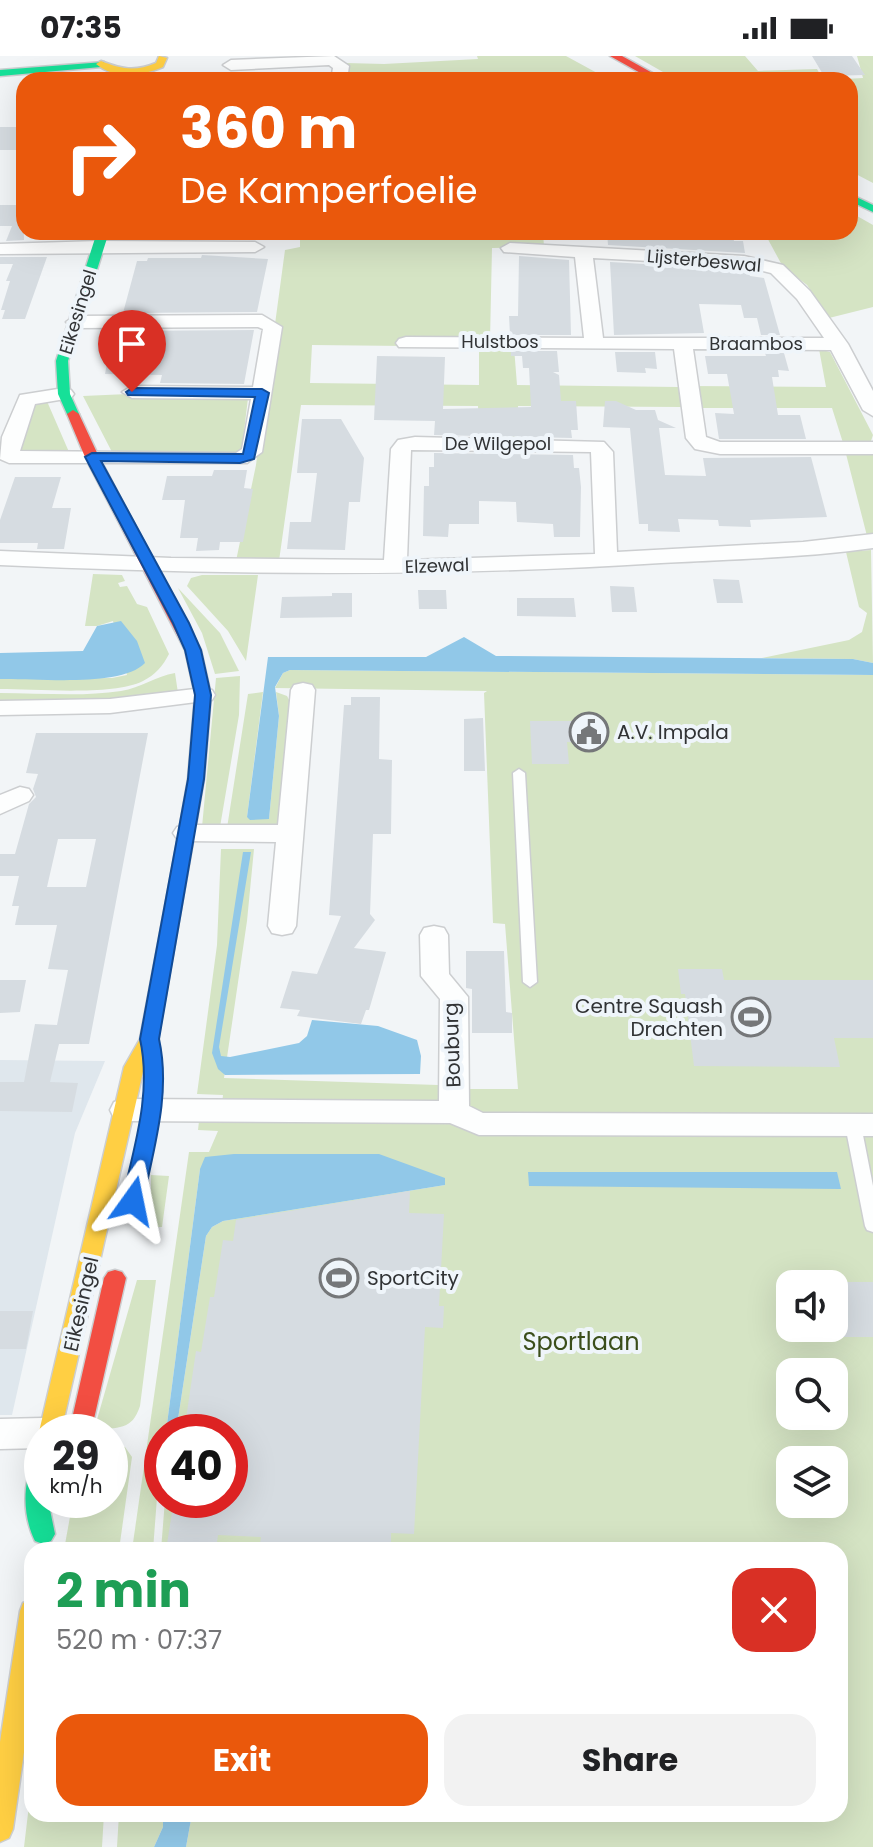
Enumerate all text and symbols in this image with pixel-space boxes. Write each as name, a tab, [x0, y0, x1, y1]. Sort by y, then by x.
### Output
text: 07:35	[40, 6, 122, 49]
text: 360 m	[180, 89, 357, 168]
icon: right	[48, 104, 152, 208]
text: De Kamperfoelie	[180, 165, 478, 216]
street label: Lijsterbeswal	[646, 243, 762, 278]
street label: Eikesingel	[53, 267, 102, 357]
pin	[98, 310, 166, 392]
icon: arrive	[110, 322, 154, 366]
street label: Hulstbos	[461, 329, 539, 354]
street label: Braambos	[709, 331, 803, 356]
street label: De Wilgepol	[445, 431, 551, 456]
street label: Elzewal	[404, 552, 470, 579]
public building icon: A.V. Impala	[568, 711, 610, 753]
place label: A.V. Impala	[617, 718, 729, 746]
place label: Centre Squash Drachten	[575, 992, 723, 1043]
sports icon: Centre Squash Drachten	[730, 996, 772, 1038]
street label: Bouburg	[437, 1002, 467, 1088]
position arrow	[91, 1159, 175, 1243]
street label: Eikesingel	[56, 1254, 106, 1354]
sports icon: SportCity	[318, 1257, 360, 1299]
place label: SportCity	[367, 1264, 459, 1292]
map controls	[776, 1270, 848, 1518]
button: sound	[776, 1270, 848, 1342]
park label: Sportlaan	[522, 1325, 640, 1358]
button: search	[776, 1358, 848, 1430]
speed limit sign: 40	[144, 1414, 248, 1518]
text: 29	[52, 1428, 100, 1484]
button: layers	[776, 1446, 848, 1518]
text: km/h	[49, 1472, 103, 1500]
text: 2 min	[56, 1557, 191, 1624]
button: close	[732, 1568, 816, 1652]
text: 520 m · 07:37	[56, 1622, 222, 1658]
button: Exit	[56, 1714, 428, 1806]
button: Share	[444, 1714, 816, 1806]

